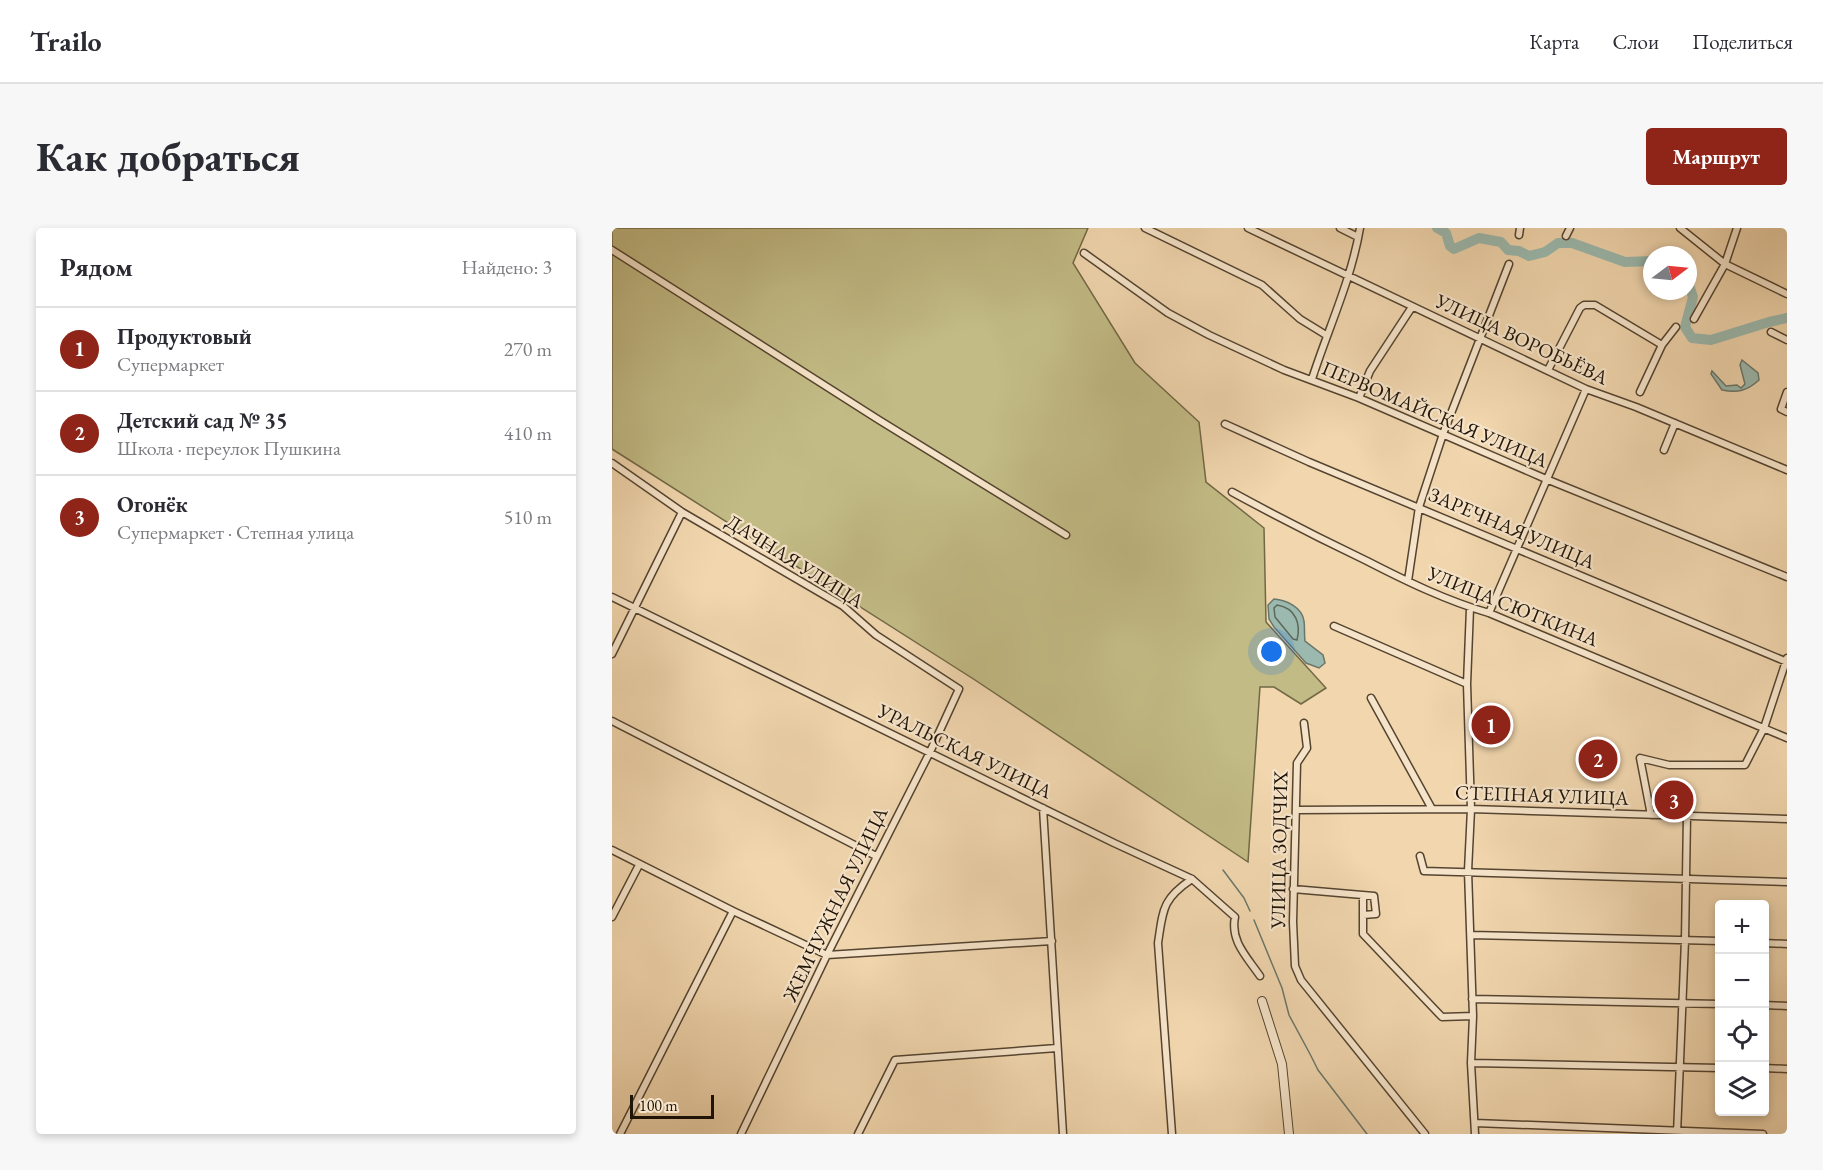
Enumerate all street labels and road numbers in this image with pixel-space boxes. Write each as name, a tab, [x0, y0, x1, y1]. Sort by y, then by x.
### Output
street label: УЛИЦА ВОРОБЬЁВА	[1430, 287, 1613, 391]
street label: ПЕРВОМАЙСКАЯ УЛИЦА	[1318, 354, 1552, 474]
street label: ЗАРЕЧНАЯ УЛИЦА	[1425, 481, 1599, 575]
street label: ДАЧНАЯ УЛИЦА	[721, 508, 869, 614]
street label: УЛИЦА СЮТКИНА	[1423, 559, 1602, 652]
street label: УРАЛЬСКАЯ УЛИЦА	[873, 697, 1057, 805]
street label: УЛИЦА ЗОДЧИХ	[1265, 771, 1293, 930]
street label: СТЕПНАЯ УЛИЦА	[1455, 779, 1630, 811]
street label: ЖЕМЧУЖНАЯ УЛИЦА	[776, 802, 894, 1006]

